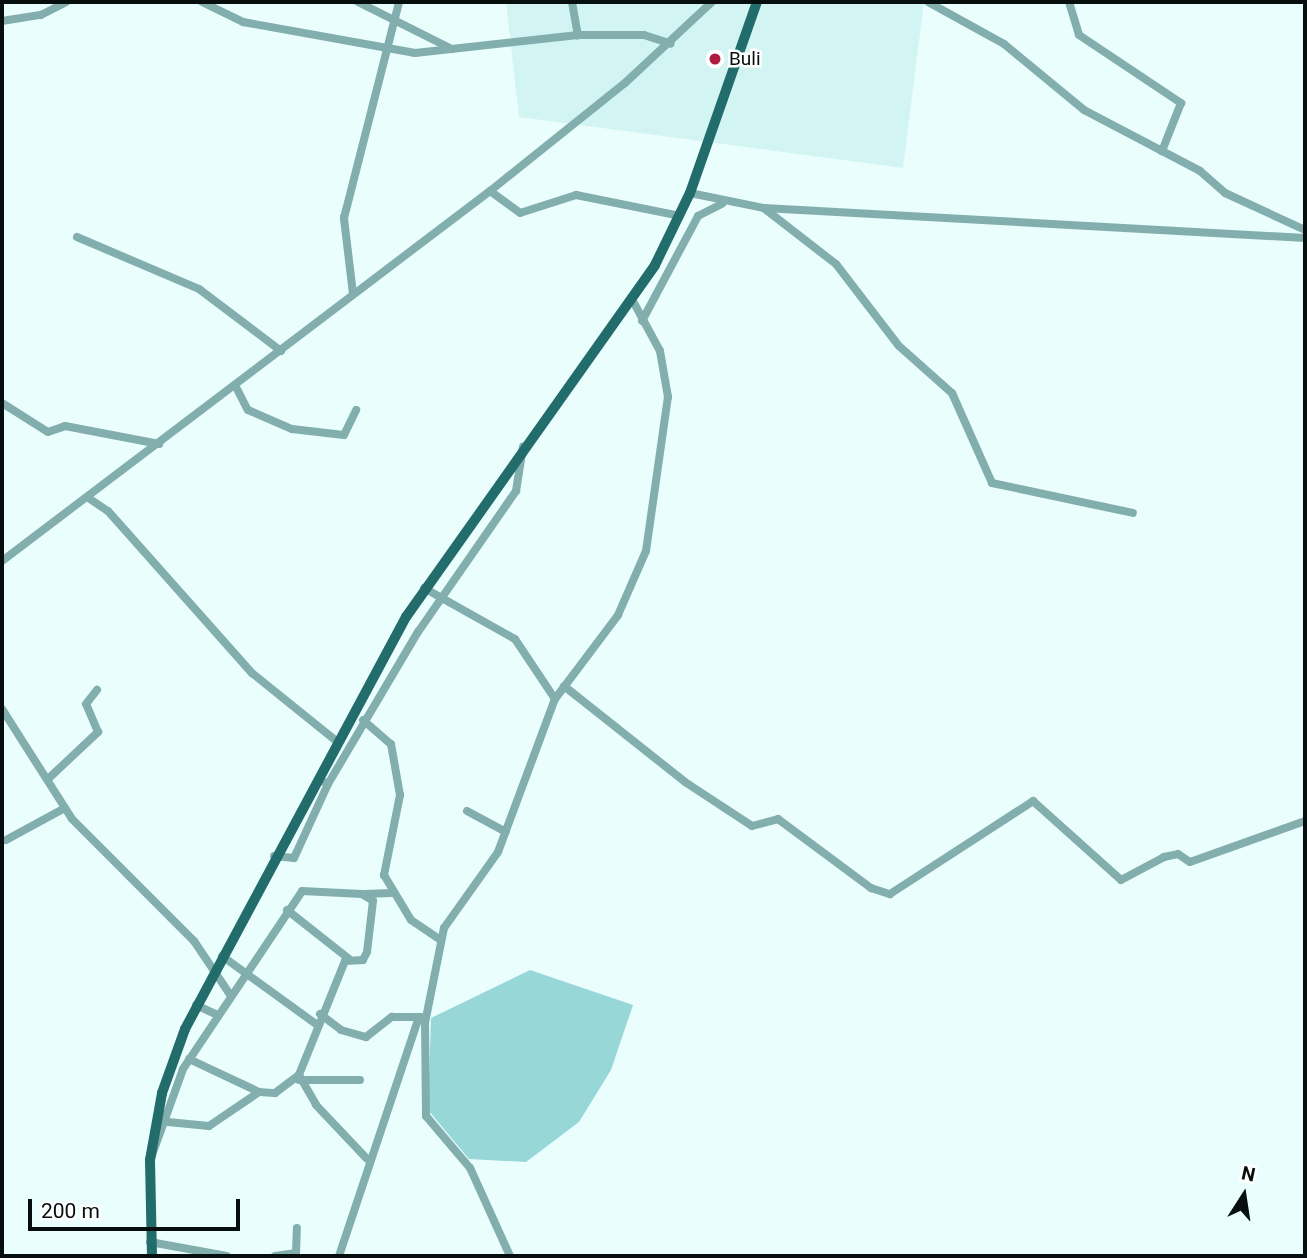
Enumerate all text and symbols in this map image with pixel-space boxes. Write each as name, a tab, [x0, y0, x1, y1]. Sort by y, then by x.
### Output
place label: Buli	[729, 48, 761, 70]
marker: Buli	[707, 51, 723, 67]
north arrow	[1209, 1160, 1279, 1230]
text: N	[1240, 1161, 1257, 1187]
scale bar	[32, 1184, 243, 1228]
text: 200 m	[41, 1199, 100, 1223]

